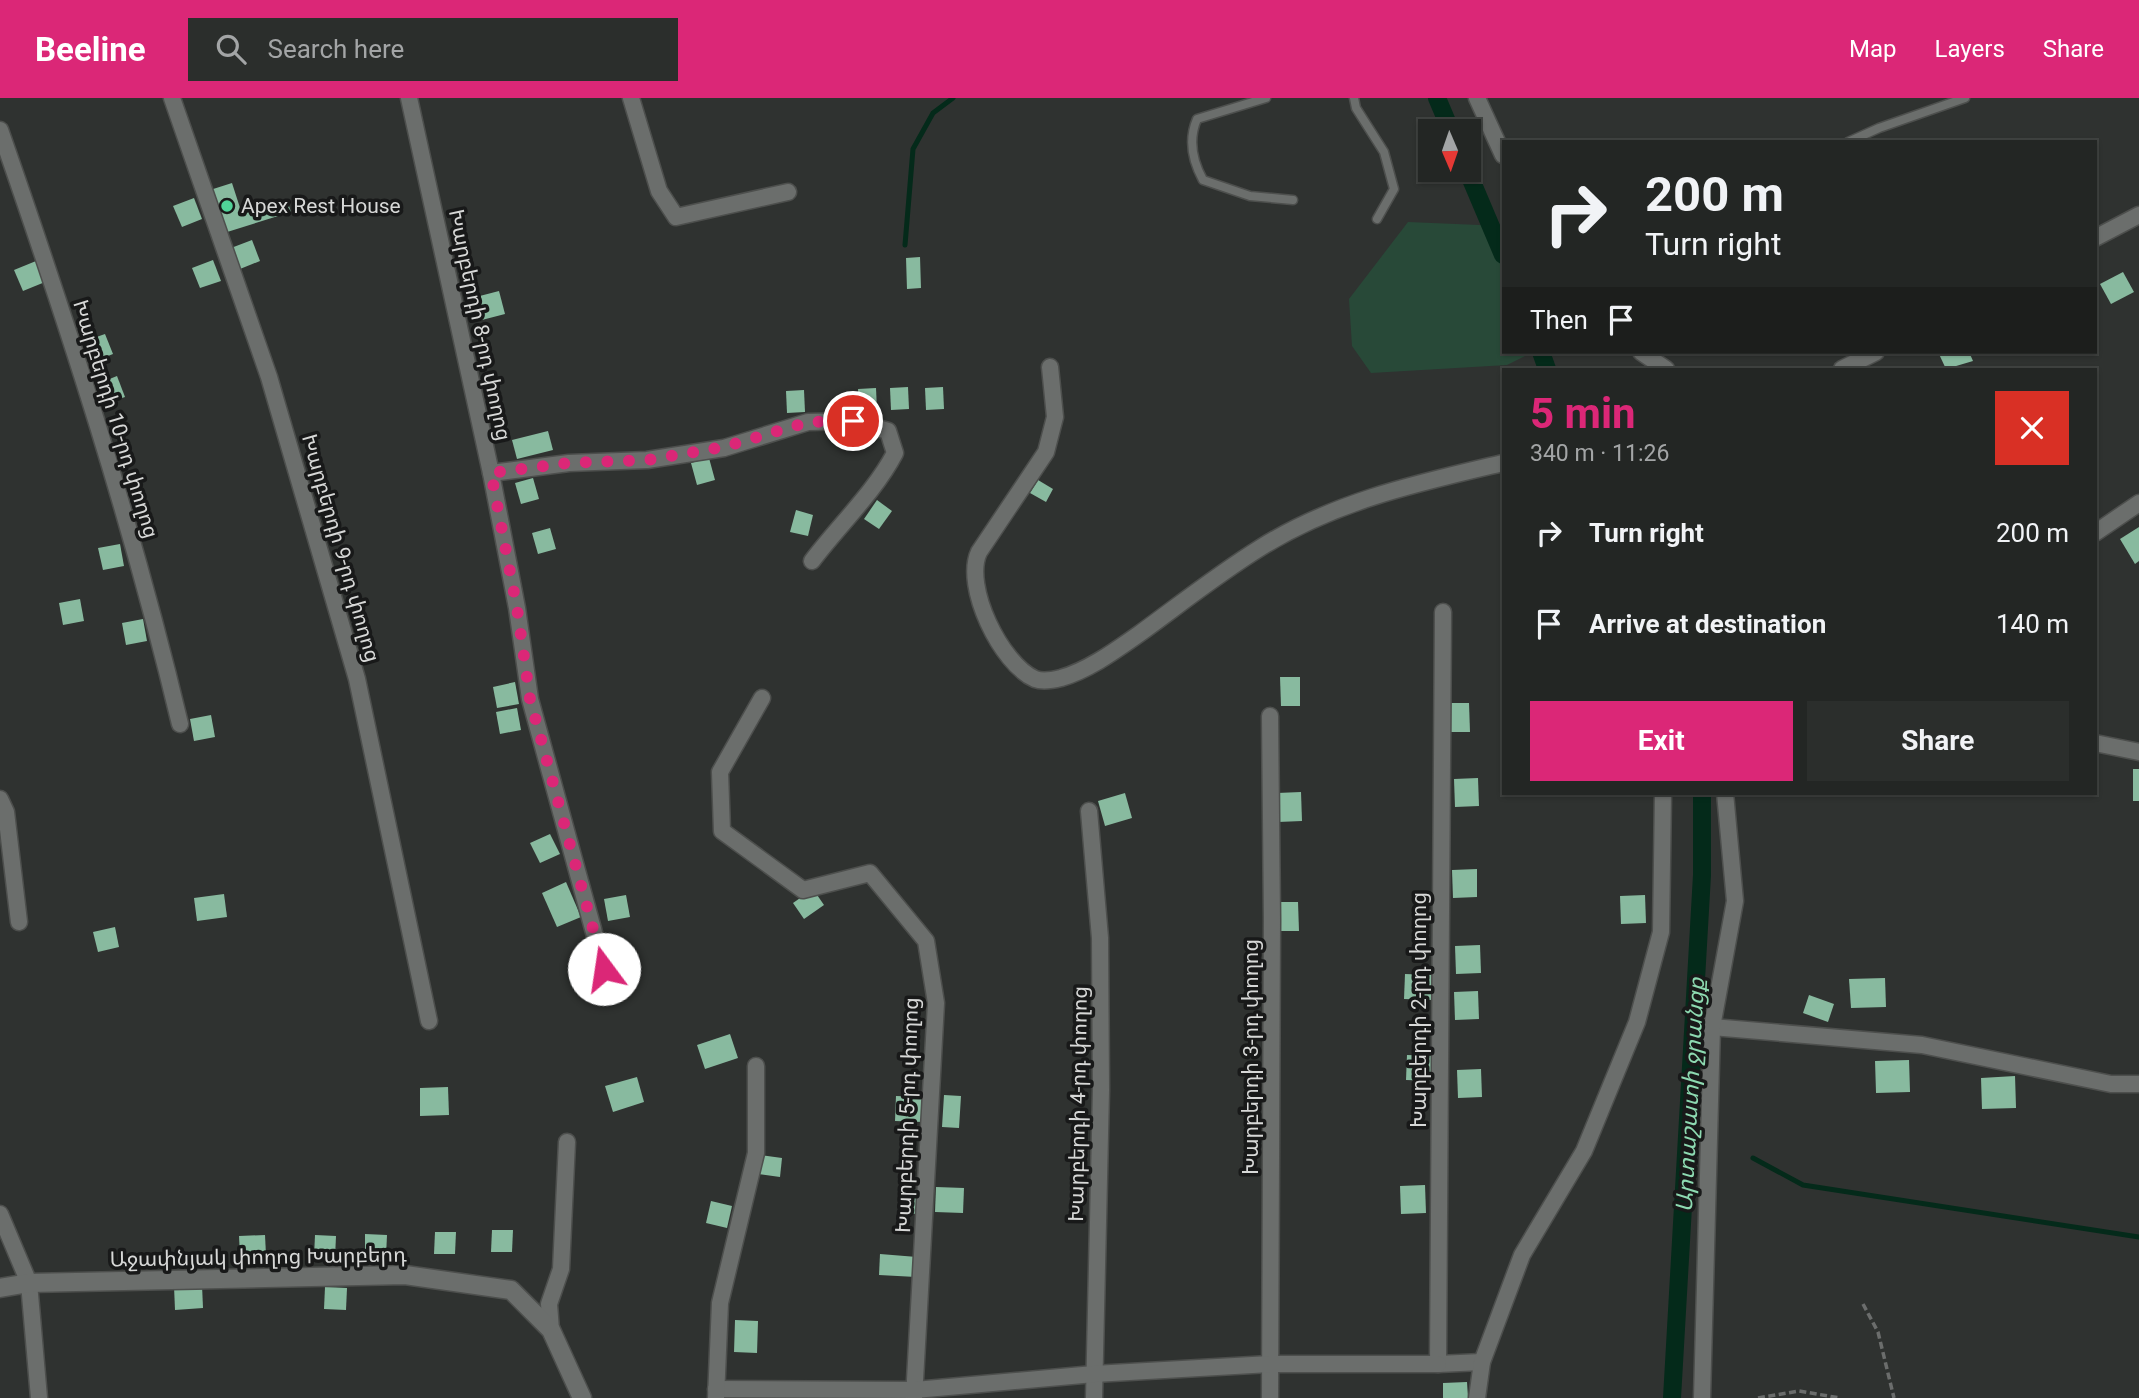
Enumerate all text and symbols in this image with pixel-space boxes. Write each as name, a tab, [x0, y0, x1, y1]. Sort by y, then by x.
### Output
search box	[188, 18, 678, 81]
text: Beeline	[35, 30, 146, 69]
icon: search	[212, 30, 250, 68]
text: Search here	[268, 34, 404, 64]
text: Map	[1849, 35, 1897, 63]
text: Layers	[1935, 35, 2005, 63]
text: Share	[2043, 35, 2104, 63]
north arrow	[1418, 119, 1480, 182]
map controls	[1418, 119, 1481, 182]
text: 200 m	[1645, 166, 1784, 223]
icon: right	[1530, 168, 1621, 259]
place label: Apex Rest House	[241, 194, 401, 218]
marker: Apex Rest House	[219, 198, 235, 214]
street label: Խարբերդի 8-րդ փողոց	[444, 207, 516, 443]
text: Turn right	[1645, 225, 1781, 263]
street label: Խարբերդի 10-րդ փողոց	[68, 297, 164, 541]
icon: arrive	[1602, 301, 1640, 339]
text: Then	[1530, 305, 1588, 335]
text: 5 min	[1530, 389, 1636, 438]
pin	[823, 391, 883, 451]
button: close	[1995, 391, 2069, 465]
icon: arrive	[834, 402, 872, 440]
street label: Խարբերդի 9-րդ փողոց	[297, 431, 385, 665]
text: 340 m · 11:26	[1530, 440, 1669, 467]
icon: right	[1530, 514, 1568, 552]
text: Turn right	[1589, 518, 1704, 548]
text: 200 m	[1996, 518, 2069, 548]
icon: arrive	[1530, 605, 1568, 643]
text: Arrive at destination	[1589, 609, 1826, 639]
text: 140 m	[1996, 609, 2069, 639]
button: Exit	[1530, 701, 1793, 781]
button: Share	[1807, 701, 2069, 781]
street label: Խարբերդի 2-րդ փողոց	[1407, 892, 1431, 1128]
position arrow	[567, 932, 641, 1006]
street label: Խարբերդի 3-րդ փողոց	[1239, 939, 1263, 1175]
water label: Արտաշատի ջրանցք	[1671, 976, 1710, 1213]
street label: Խարբերդի 4-րդ փողոց	[1064, 986, 1092, 1222]
street label: Խարբերդի 5-րդ փողոց	[891, 997, 923, 1233]
street label: Աջափնյակ փողոց Խարբերդ	[109, 1242, 407, 1272]

